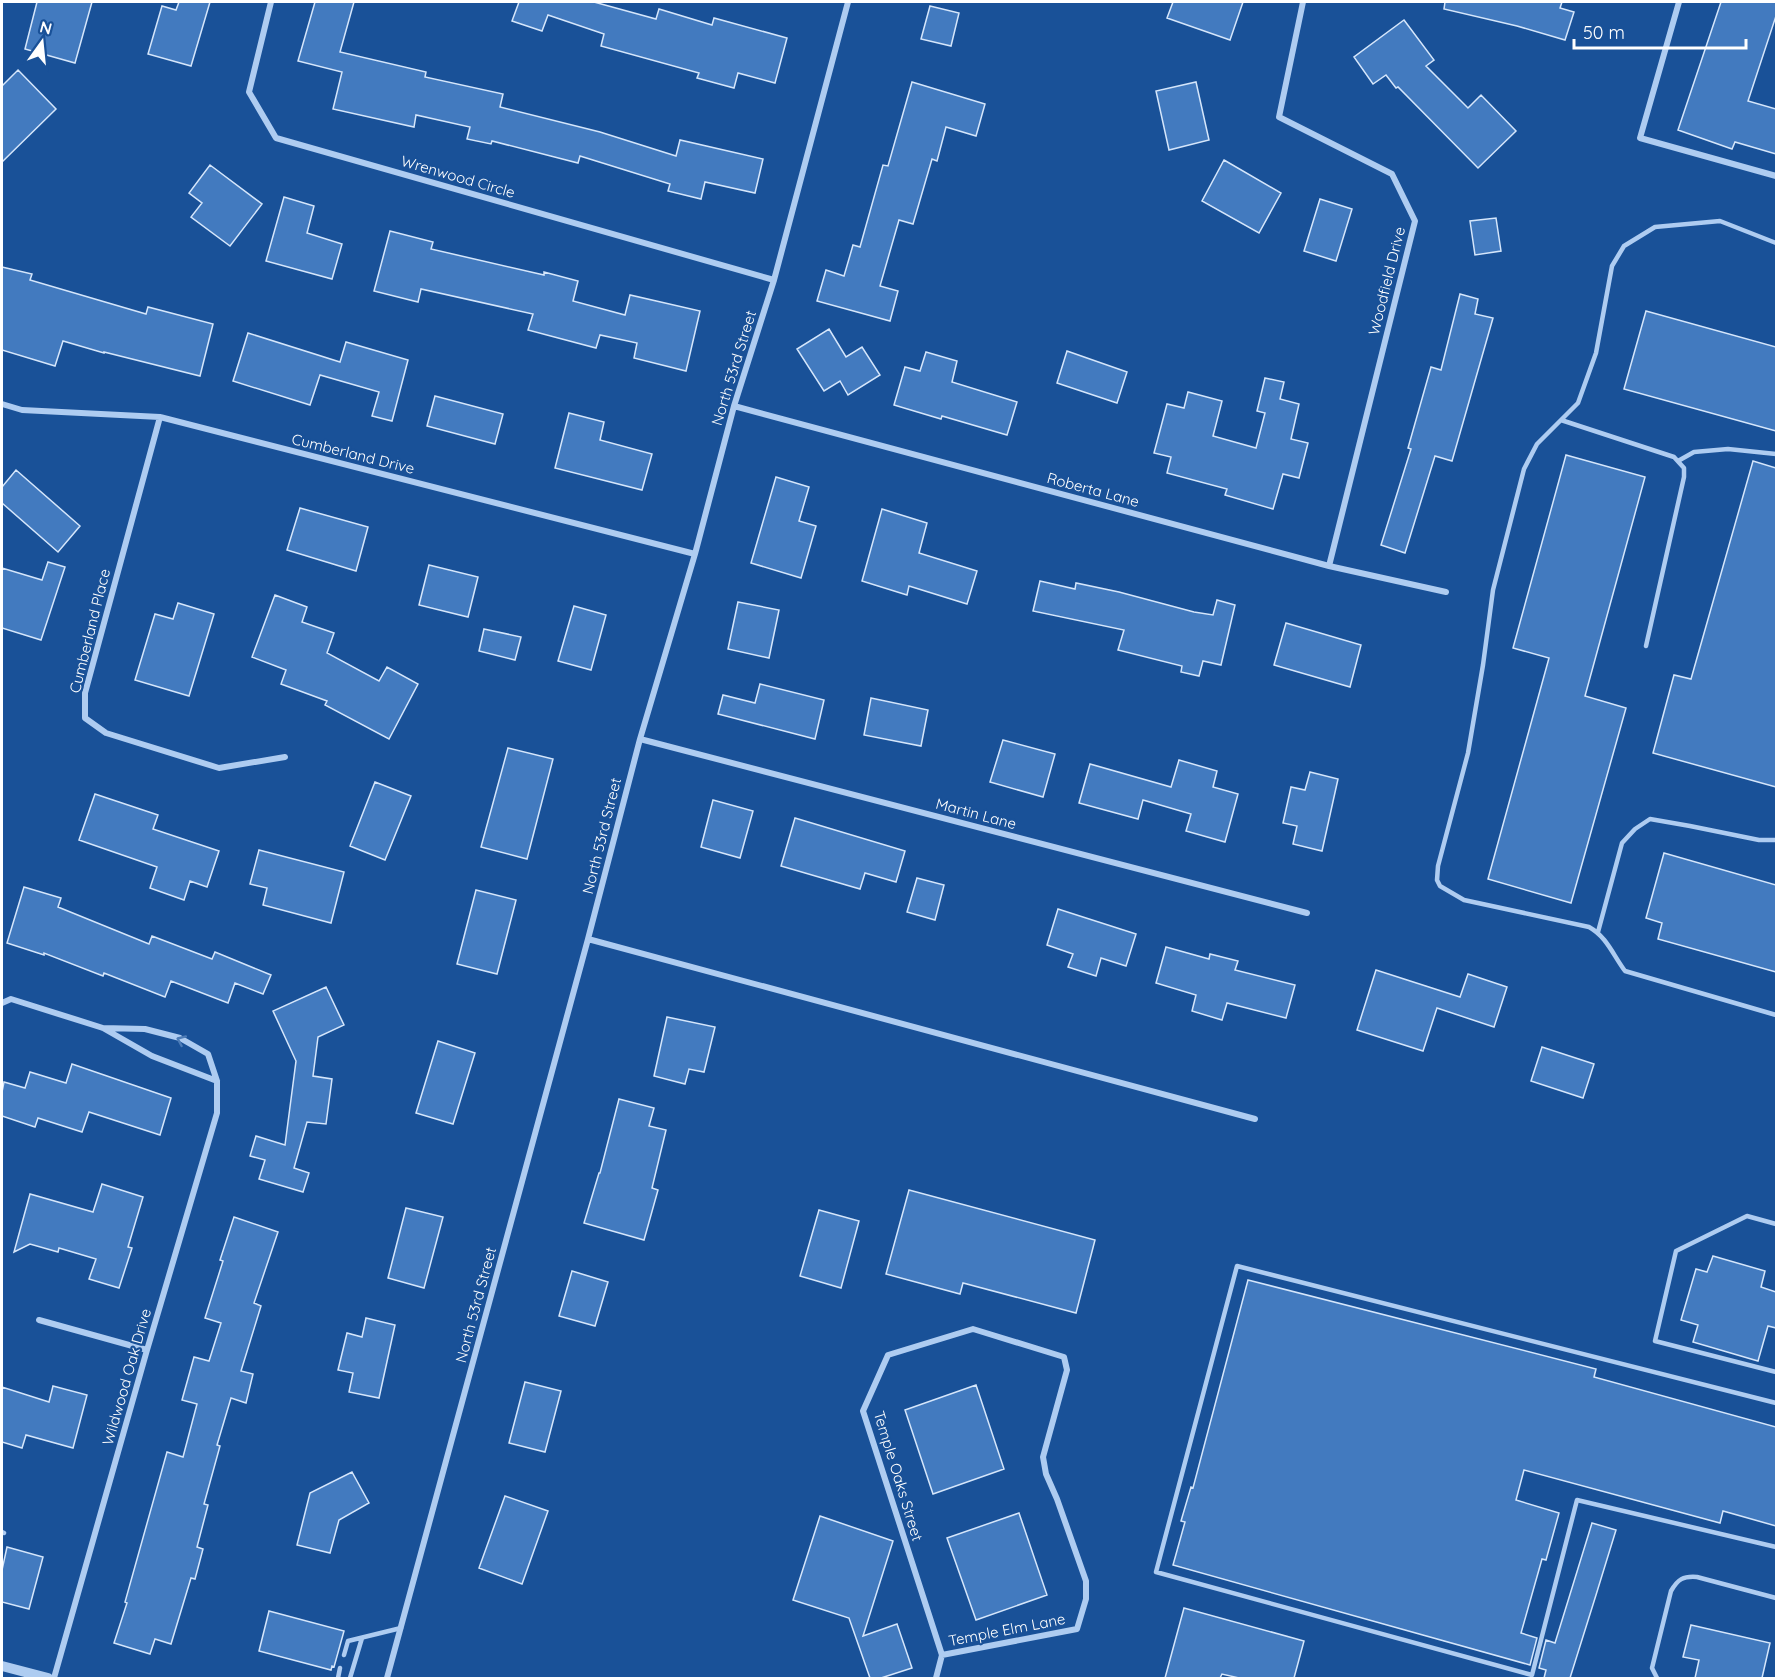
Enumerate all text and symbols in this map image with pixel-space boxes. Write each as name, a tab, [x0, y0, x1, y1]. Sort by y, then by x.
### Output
north arrow	[12, 12, 72, 72]
scale bar	[1574, 12, 1746, 50]
text: N	[38, 16, 54, 39]
text: 50 m	[1583, 21, 1625, 44]
street label: Wrenwood Circle	[399, 151, 517, 202]
street label: Woodfield Drive	[1364, 225, 1409, 337]
street label: North 53rd Street	[707, 308, 760, 428]
street label: Cumberland Drive	[290, 429, 416, 478]
street label: Roberta Lane	[1045, 468, 1141, 511]
street label: Cumberland Place	[65, 567, 114, 695]
street label: North 53rd Street	[578, 776, 625, 896]
street label: Martin Lane	[934, 794, 1018, 833]
one-way arrow	[177, 1035, 188, 1047]
street label: North 53rd Street	[451, 1245, 500, 1365]
street label: Wildwood Oak Drive	[98, 1306, 155, 1447]
street label: Temple Oaks Street	[870, 1409, 927, 1543]
street label: Temple Elm Lane	[947, 1609, 1067, 1650]

